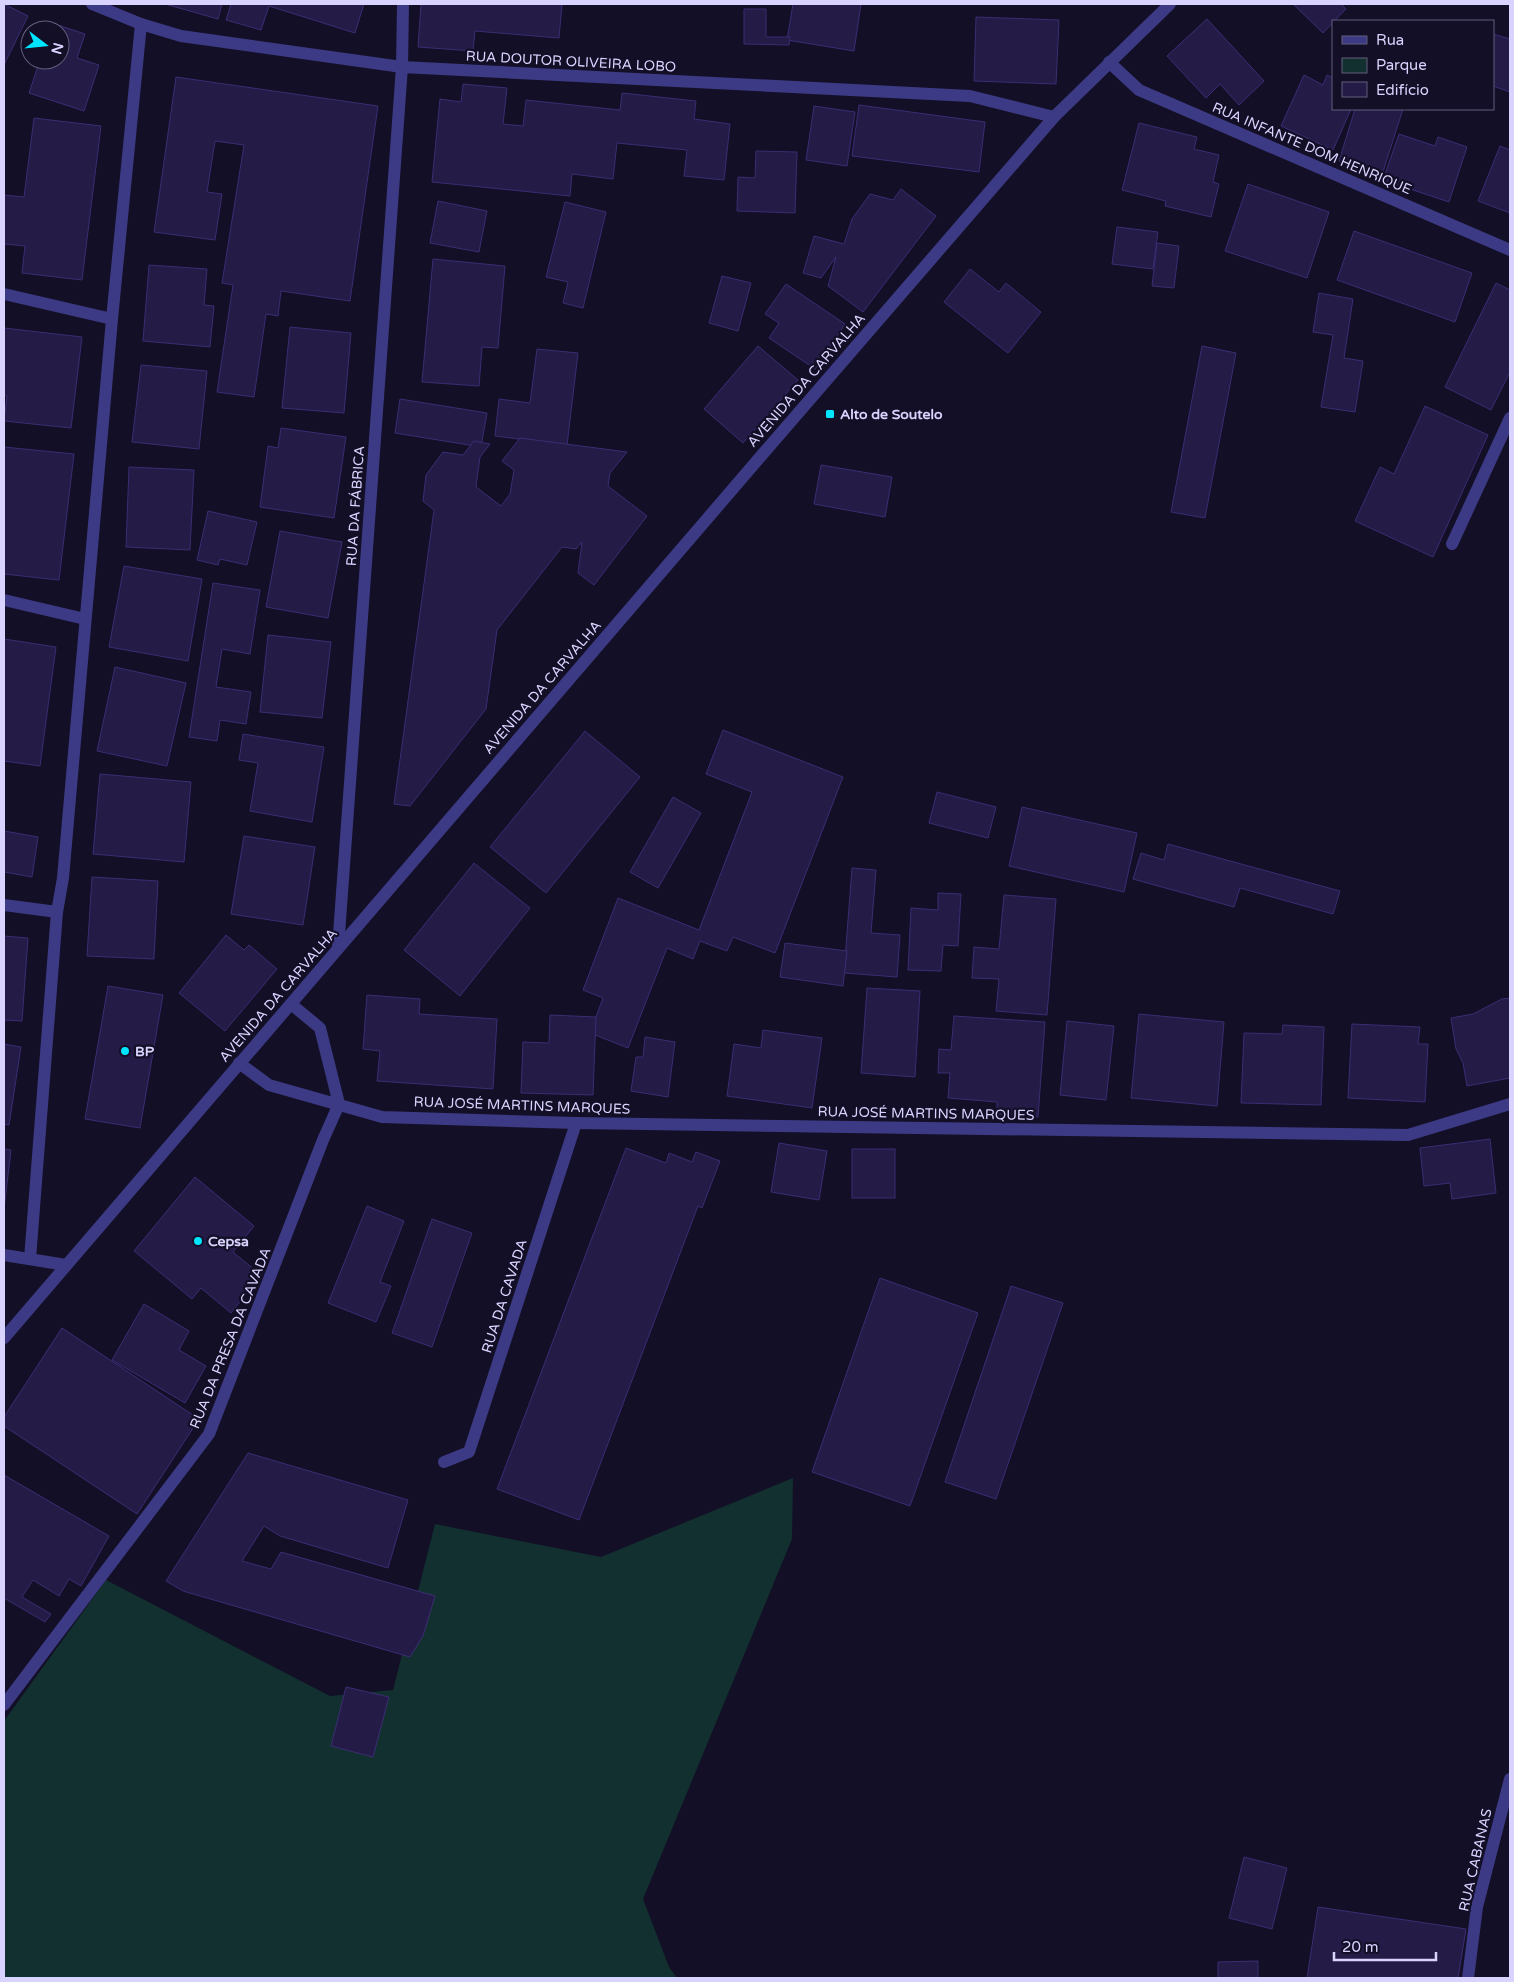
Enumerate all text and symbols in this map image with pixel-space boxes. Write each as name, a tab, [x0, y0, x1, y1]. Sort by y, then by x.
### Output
north arrow	[20, 20, 70, 70]
legend	[1332, 20, 1494, 110]
text: Rua	[1376, 31, 1404, 49]
text: N	[47, 41, 67, 56]
street label: RUA DOUTOR OLIVEIRA LOBO	[465, 47, 677, 76]
text: Parque	[1376, 56, 1427, 74]
text: Edifício	[1376, 81, 1429, 99]
street label: RUA INFANTE DOM HENRIQUE	[1210, 99, 1414, 198]
street label: AVENIDA DA CARVALHA	[744, 310, 869, 451]
place label: Alto de Soutelo	[840, 406, 943, 423]
marker: Alto de Soutelo	[824, 408, 836, 420]
street label: RUA DA FÁBRICA	[343, 445, 368, 567]
street label: AVENIDA DA CARVALHA	[480, 617, 605, 758]
street label: AVENIDA DA CARVALHA	[216, 925, 341, 1066]
place label: BP	[135, 1043, 155, 1060]
marker: BP	[119, 1045, 131, 1057]
street label: RUA JOSÉ MARTINS MARQUES	[413, 1093, 631, 1118]
street label: RUA JOSÉ MARTINS MARQUES	[817, 1103, 1035, 1124]
place label: Cepsa	[208, 1233, 249, 1250]
marker: Cepsa	[192, 1235, 204, 1247]
street label: RUA DA CAVADA	[478, 1237, 531, 1355]
street label: RUA DA PRESA DA CAVADA	[186, 1245, 275, 1431]
street label: RUA CABANAS	[1455, 1807, 1496, 1913]
scale bar	[1334, 1930, 1436, 1962]
text: 20 m	[1342, 1938, 1379, 1956]

